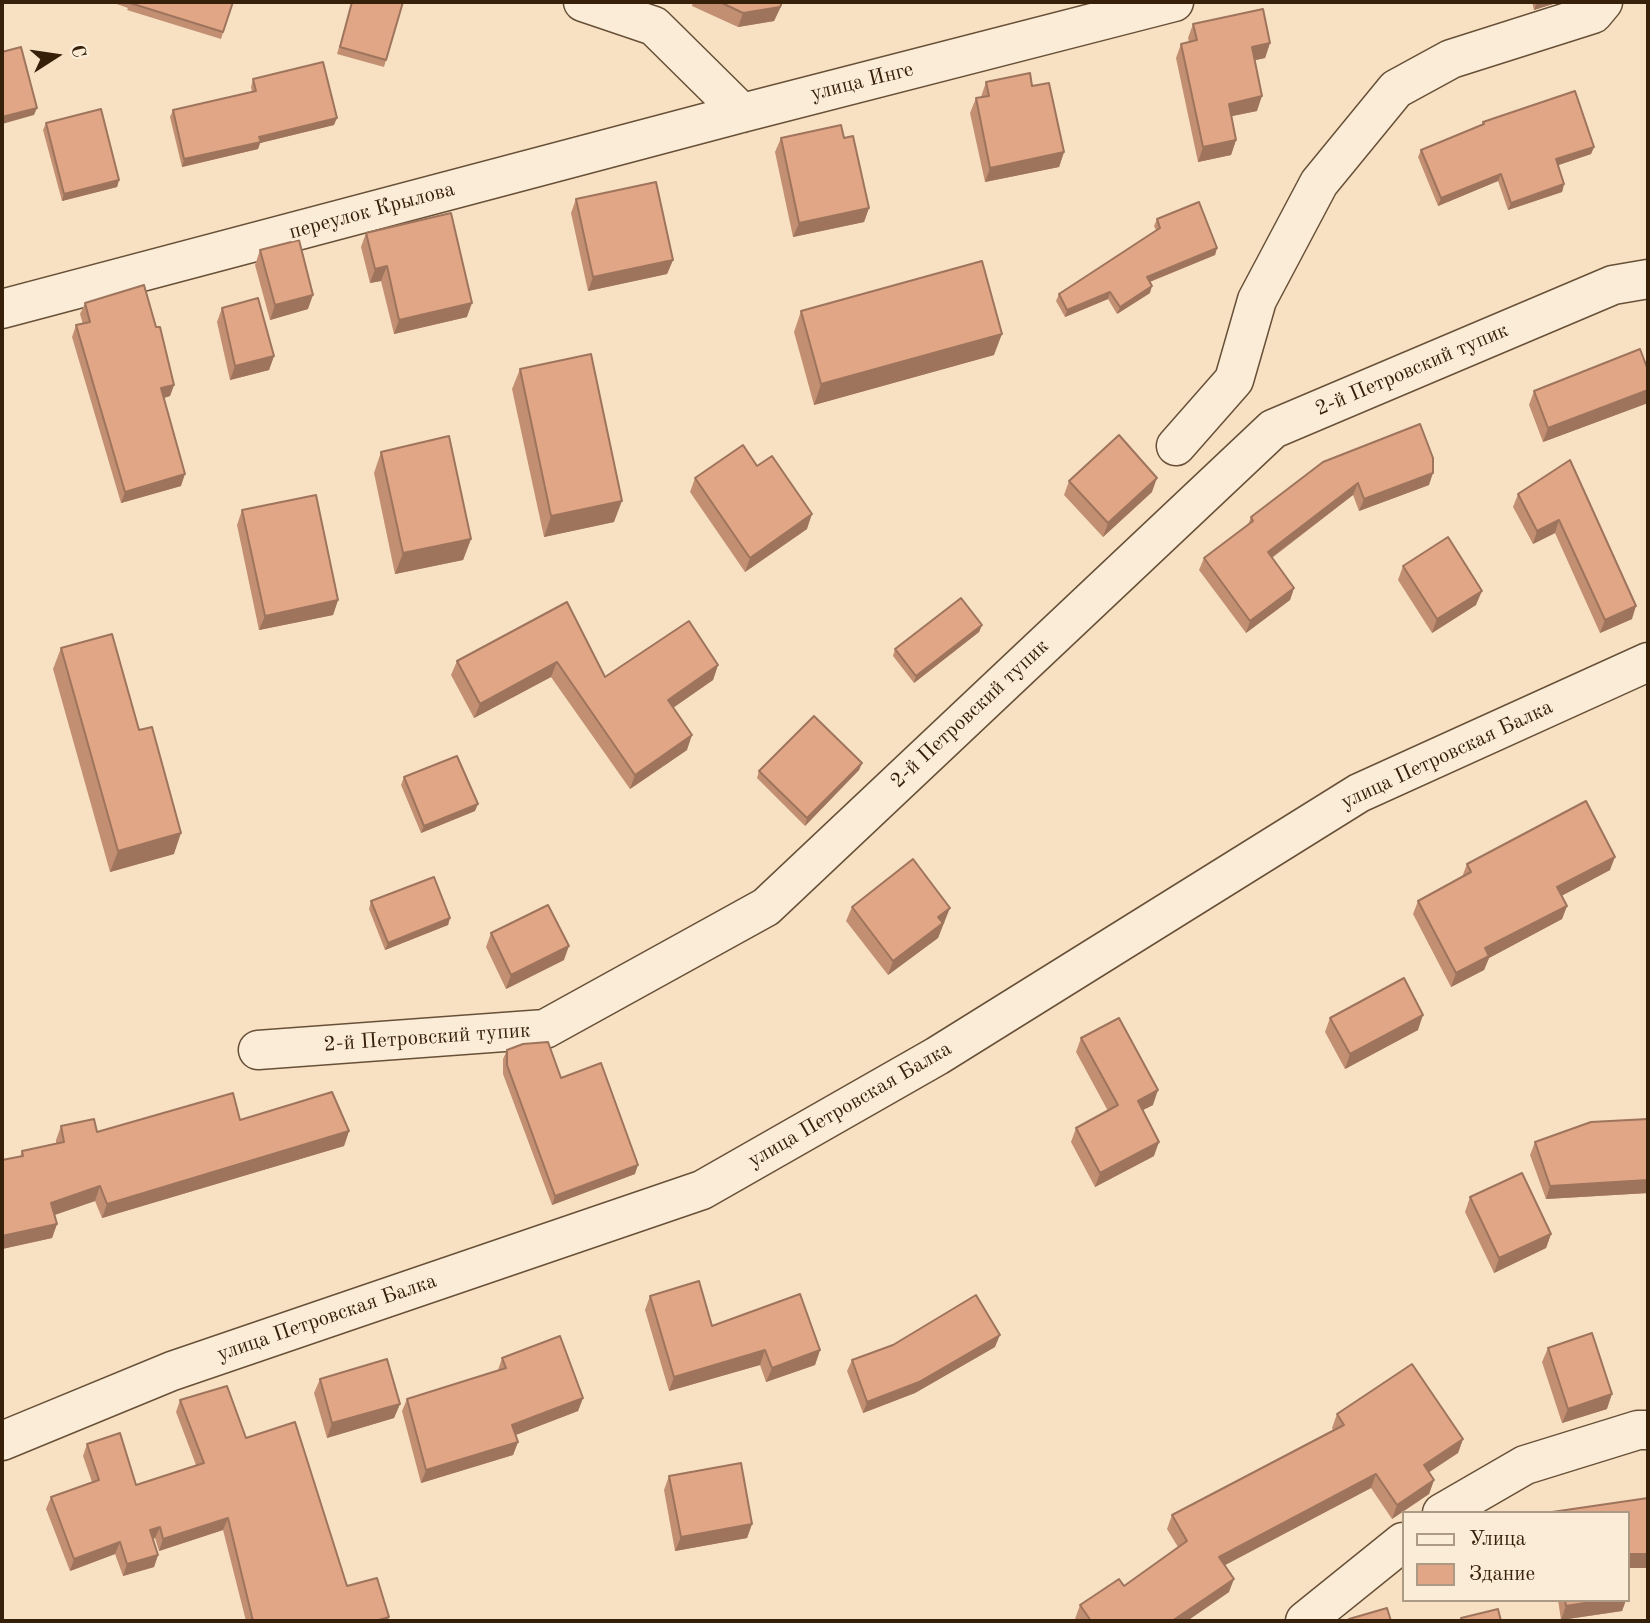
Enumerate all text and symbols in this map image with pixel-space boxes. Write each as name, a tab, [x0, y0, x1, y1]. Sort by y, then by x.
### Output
north arrow	[21, 21, 91, 91]
text: С	[66, 43, 88, 60]
street label: улица Инге	[808, 57, 916, 107]
street label: переулок Крылова	[286, 177, 458, 245]
street label: 2-й Петровский тупик	[1312, 318, 1512, 422]
street label: 2-й Петровский тупик	[886, 634, 1054, 794]
street label: улица Петровская Балка	[1337, 695, 1557, 815]
street label: 2-й Петровский тупик	[323, 1018, 531, 1058]
street label: улица Петровская Балка	[744, 1036, 956, 1174]
street label: улица Петровская Балка	[214, 1269, 440, 1367]
legend	[1402, 1511, 1629, 1602]
text: Улица	[1469, 1529, 1526, 1550]
text: Здание	[1469, 1564, 1535, 1585]

